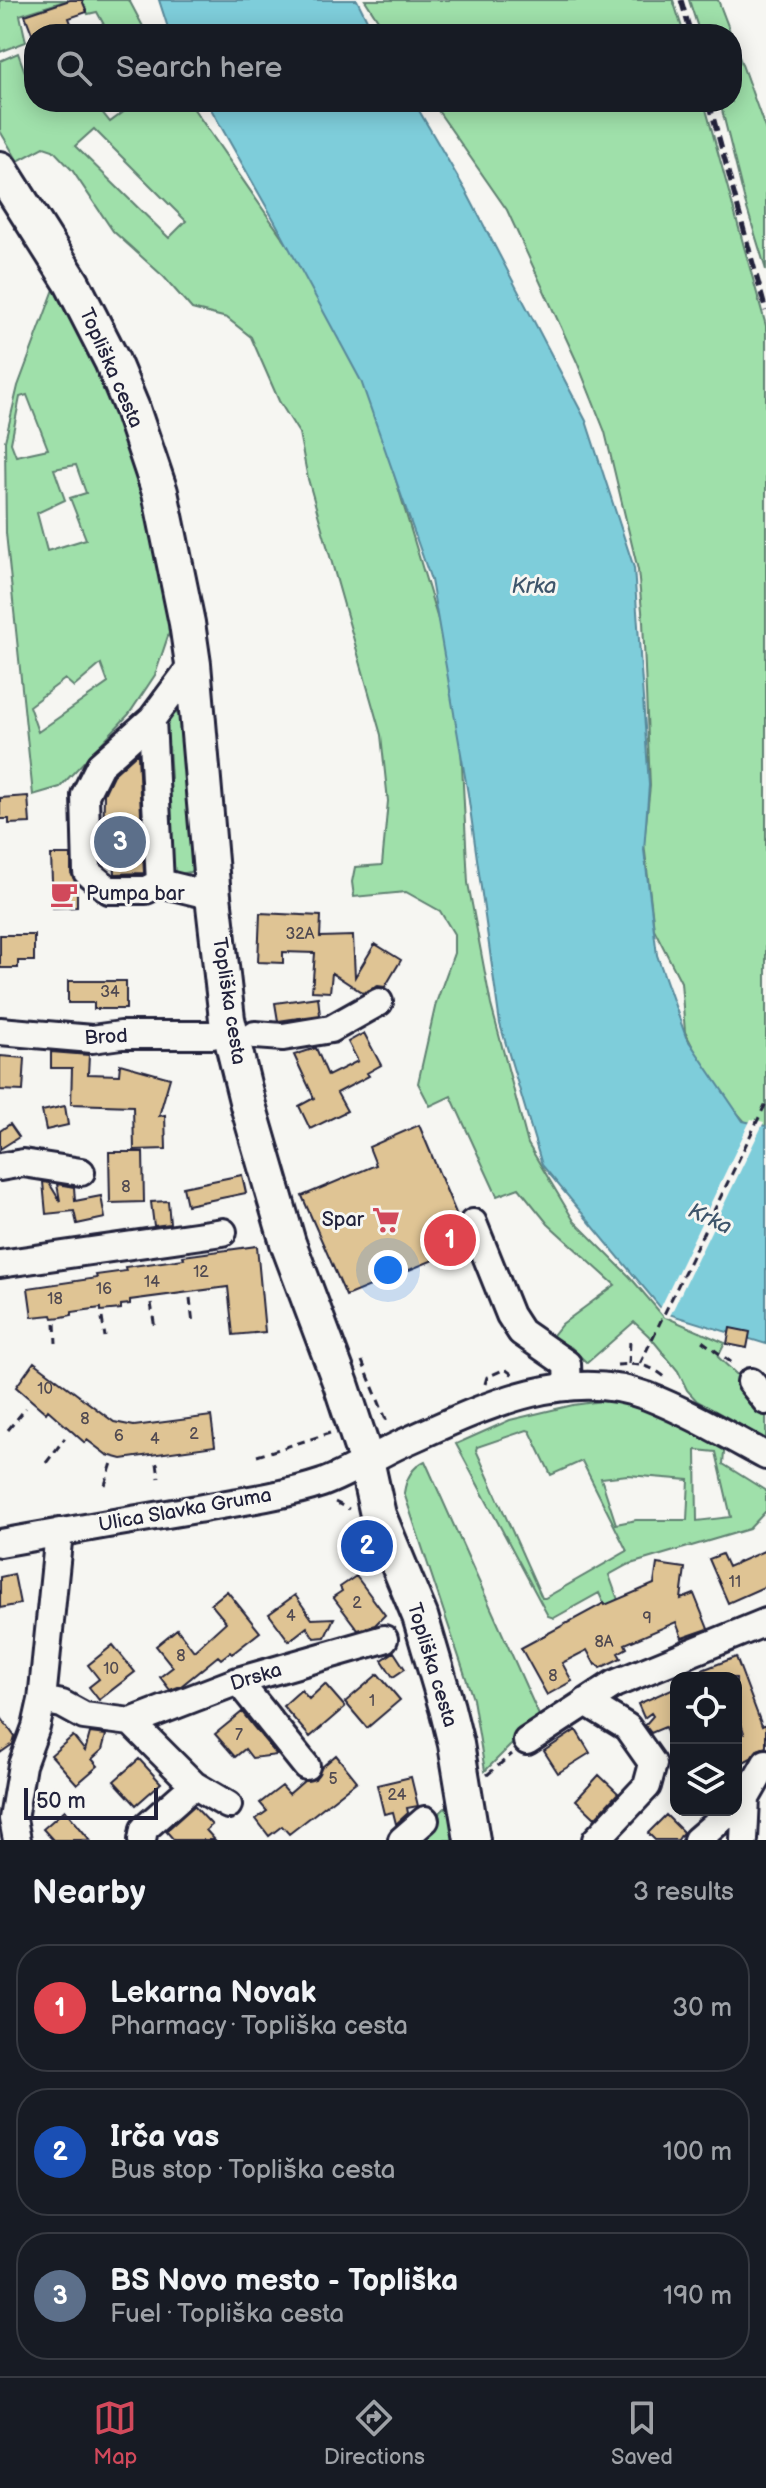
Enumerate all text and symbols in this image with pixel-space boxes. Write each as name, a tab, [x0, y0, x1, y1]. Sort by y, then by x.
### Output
search box	[24, 24, 742, 112]
icon: search	[52, 46, 96, 90]
text: Search here	[116, 50, 282, 86]
street label: Topliška cesta	[74, 304, 148, 432]
water label: Krka	[511, 573, 557, 600]
pin: 3	[94, 812, 146, 872]
cafe icon: Pumpa bar	[49, 879, 79, 909]
place label: Pumpa bar	[86, 882, 185, 906]
house number: 32A	[285, 925, 315, 944]
street label: Topliška cesta	[207, 936, 251, 1066]
house number: 34	[100, 983, 120, 1002]
street label: Brod	[84, 1024, 128, 1050]
house number: 8	[121, 1178, 131, 1197]
water label: Krka	[684, 1197, 736, 1241]
supermarket icon: Spar	[371, 1205, 401, 1235]
place label: Spar	[322, 1208, 365, 1232]
pin: 1	[424, 1210, 476, 1270]
your location	[368, 1250, 408, 1290]
house number: 12	[193, 1263, 209, 1282]
house number: 14	[144, 1273, 160, 1292]
house number: 16	[96, 1280, 112, 1299]
house number: 18	[47, 1290, 63, 1309]
house number: 10	[37, 1380, 53, 1399]
house number: 8	[80, 1410, 90, 1429]
house number: 2	[189, 1425, 199, 1444]
house number: 6	[114, 1427, 124, 1446]
house number: 4	[150, 1430, 160, 1449]
street label: Ulica Slavka Gruma	[97, 1483, 273, 1537]
pin: 2	[341, 1516, 393, 1576]
house number: 11	[729, 1573, 741, 1592]
house number: 2	[352, 1594, 362, 1613]
street label: Topliška cesta	[402, 1600, 462, 1730]
house number: 4	[286, 1607, 296, 1626]
house number: 9	[642, 1609, 652, 1628]
house number: 8A	[594, 1633, 614, 1652]
house number: 8	[176, 1647, 186, 1666]
street label: Drska	[227, 1658, 285, 1696]
house number: 10	[103, 1660, 119, 1679]
house number: 8	[548, 1667, 558, 1686]
map controls	[670, 1672, 742, 1816]
button: locate	[670, 1672, 742, 1744]
house number: 1	[369, 1692, 375, 1711]
house number: 7	[235, 1726, 243, 1745]
button: layers	[670, 1744, 742, 1816]
house number: 5	[328, 1770, 338, 1789]
scale bar	[24, 1784, 158, 1820]
house number: 24	[388, 1786, 407, 1805]
text: 50 m	[36, 1788, 86, 1815]
text: Nearby	[32, 1872, 146, 1913]
text: 3 results	[633, 1877, 734, 1908]
text: Lekarna Novak	[110, 1975, 316, 2011]
text: 1	[55, 1993, 65, 2024]
text: 30 m	[672, 1993, 732, 2024]
text: Pharmacy · Topliška cesta	[110, 2011, 408, 2042]
text: Irča vas	[110, 2119, 219, 2155]
text: 2	[52, 2137, 68, 2168]
text: 100 m	[663, 2137, 732, 2168]
text: Bus stop · Topliška cesta	[110, 2155, 395, 2186]
text: BS Novo mesto - Topliška	[110, 2263, 458, 2299]
text: 3	[52, 2281, 68, 2312]
text: 190 m	[663, 2281, 732, 2312]
text: Fuel · Topliška cesta	[110, 2299, 344, 2330]
tab: Map	[93, 2396, 137, 2471]
tab: Directions	[324, 2396, 425, 2471]
tab: Saved	[611, 2396, 673, 2471]

